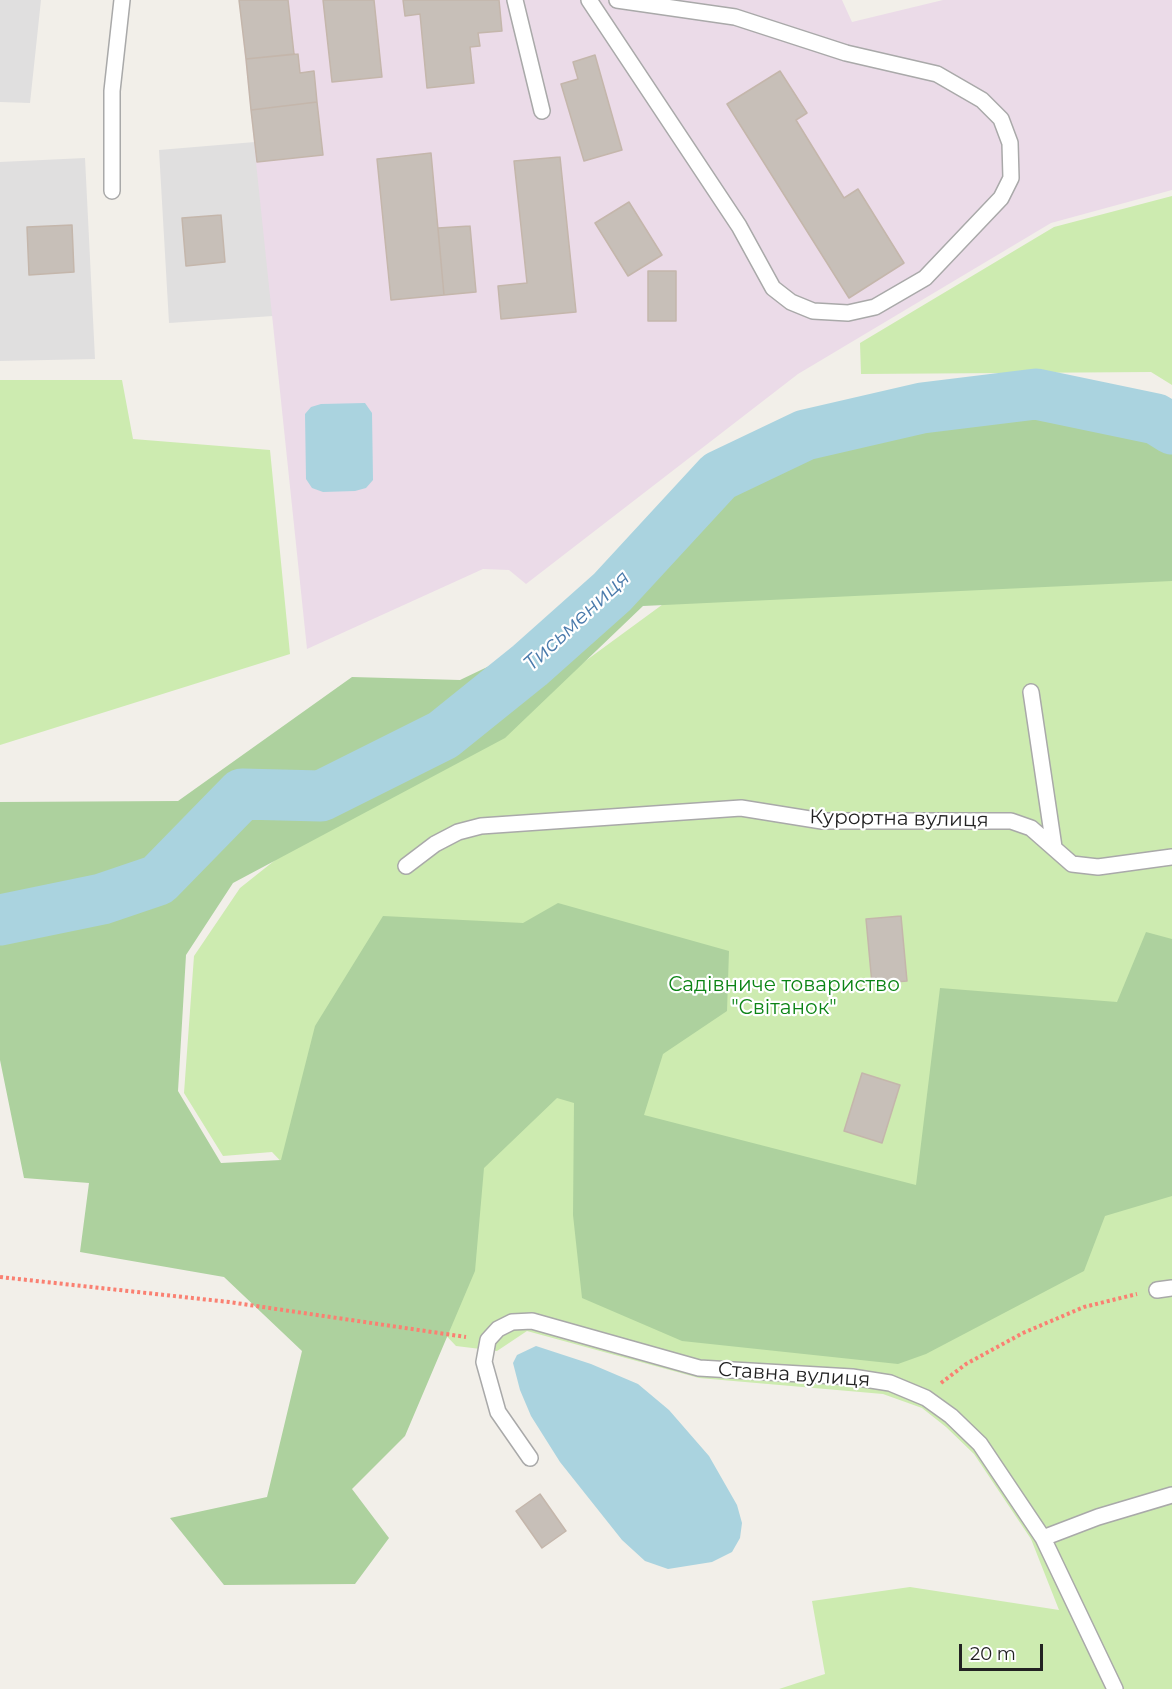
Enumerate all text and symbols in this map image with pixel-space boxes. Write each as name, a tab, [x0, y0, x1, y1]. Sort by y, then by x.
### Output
water label: Тисьмениця	[519, 565, 635, 677]
street label: Курортна вулиця	[809, 805, 989, 833]
park label: Садівниче товариство "Світанок"	[668, 973, 900, 1020]
street label: Ставна вулиця	[717, 1358, 871, 1392]
scale bar	[962, 1632, 1046, 1670]
text: 20 m	[970, 1643, 1016, 1665]

